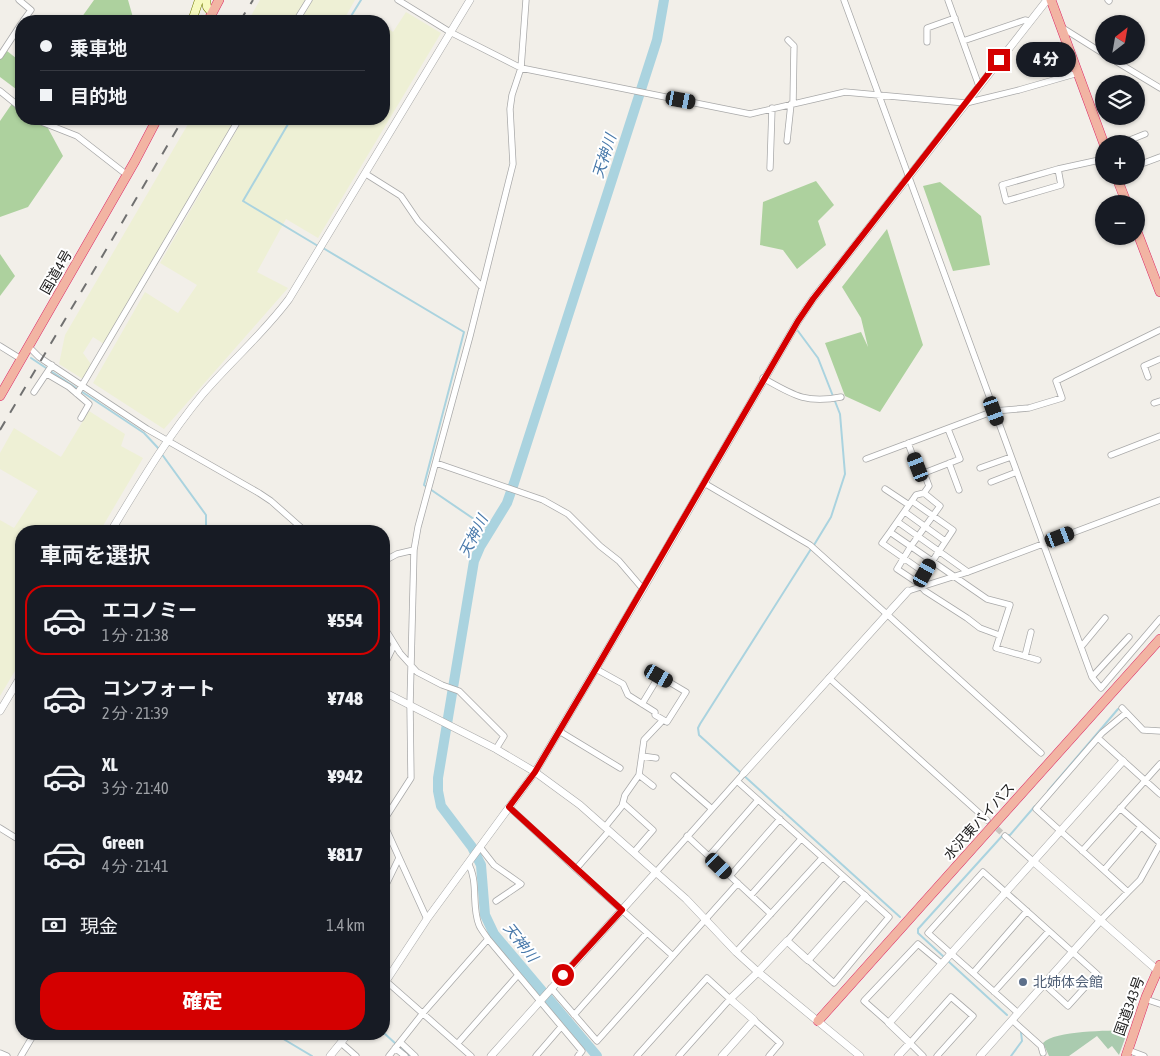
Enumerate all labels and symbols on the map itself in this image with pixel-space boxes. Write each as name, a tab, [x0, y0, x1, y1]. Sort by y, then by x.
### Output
north arrow	[1095, 15, 1145, 65]
callout: 4 分	[1016, 42, 1076, 78]
route end	[988, 49, 1010, 71]
car	[664, 90, 697, 110]
water label: 天神川	[589, 130, 620, 180]
street label: 国道4号	[37, 247, 75, 297]
car	[981, 394, 1006, 428]
car	[905, 450, 930, 484]
water label: 天神川	[455, 510, 492, 560]
car	[1043, 525, 1076, 549]
car	[911, 556, 938, 590]
car	[642, 662, 675, 690]
street label: 水沢東バイパス	[940, 779, 1018, 863]
car	[702, 850, 735, 882]
water label: 天神川	[500, 919, 543, 967]
route start	[552, 964, 574, 986]
place label: 北姉体会館	[1033, 974, 1103, 990]
street label: 国道343号	[1111, 974, 1147, 1038]
marker: 北姉体会館	[1017, 976, 1029, 988]

